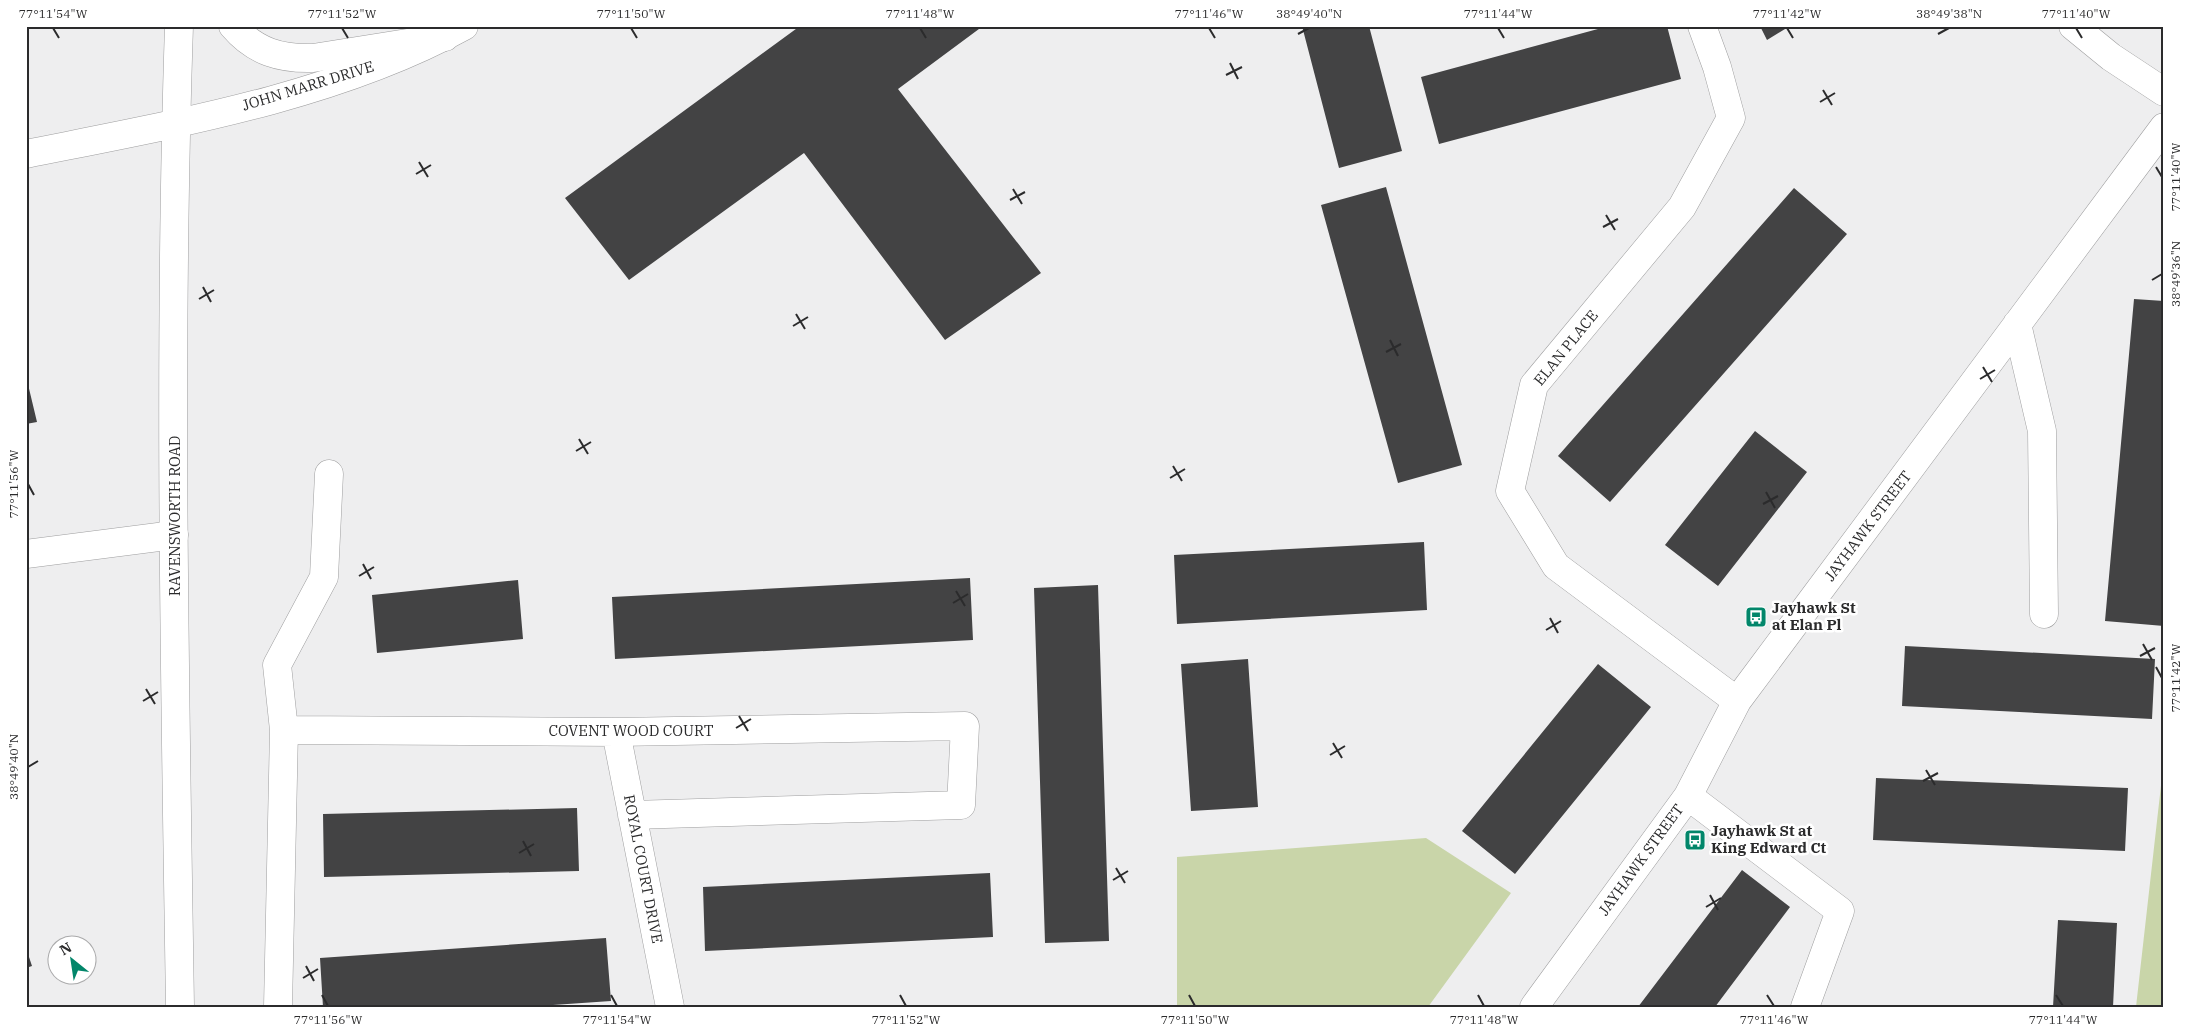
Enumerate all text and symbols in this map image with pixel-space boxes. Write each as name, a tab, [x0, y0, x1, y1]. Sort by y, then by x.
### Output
text: 77°11'54"W	[19, 6, 88, 21]
text: 77°11'52"W	[308, 6, 377, 21]
text: 77°11'50"W	[597, 6, 666, 21]
text: 77°11'48"W	[886, 6, 955, 21]
text: 77°11'46"W	[1175, 6, 1244, 21]
text: 38°49'40"N	[1276, 6, 1342, 21]
text: 77°11'44"W	[1464, 6, 1533, 21]
text: 77°11'42"W	[1753, 6, 1822, 21]
text: 38°49'38"N	[1916, 6, 1982, 21]
text: 77°11'40"W	[2042, 6, 2111, 21]
street label: JOHN MARR DRIVE	[240, 56, 376, 115]
text: 77°11'40"W	[2168, 142, 2183, 211]
text: 38°49'36"N	[2168, 241, 2183, 307]
street label: ELAN PLACE	[1529, 306, 1602, 389]
street label: RAVENSWORTH ROAD	[165, 436, 184, 596]
text: 77°11'56"W	[6, 449, 21, 518]
street label: JAYHAWK STREET	[1820, 467, 1915, 585]
place label: Jayhawk St at Elan Pl	[1772, 598, 1856, 634]
bus stop icon: Jayhawk St at Elan Pl	[1744, 605, 1768, 629]
text: 77°11'42"W	[2168, 643, 2183, 712]
street label: COVENT WOOD COURT	[548, 721, 714, 740]
text: 38°49'40"N	[6, 734, 21, 800]
street label: ROYAL COURT DRIVE	[620, 793, 667, 945]
street label: JAYHAWK STREET	[1594, 800, 1688, 919]
place label: Jayhawk St at King Edward Ct	[1711, 821, 1826, 857]
bus stop icon: Jayhawk St at King Edward Ct	[1683, 828, 1707, 852]
north arrow	[48, 936, 98, 986]
text: N	[56, 938, 75, 959]
text: 77°11'56"W	[294, 1012, 363, 1027]
text: 77°11'54"W	[583, 1012, 652, 1027]
text: 77°11'52"W	[872, 1012, 941, 1027]
text: 77°11'50"W	[1161, 1012, 1230, 1027]
text: 77°11'48"W	[1450, 1012, 1519, 1027]
text: 77°11'46"W	[1740, 1012, 1809, 1027]
text: 77°11'44"W	[2029, 1012, 2098, 1027]

